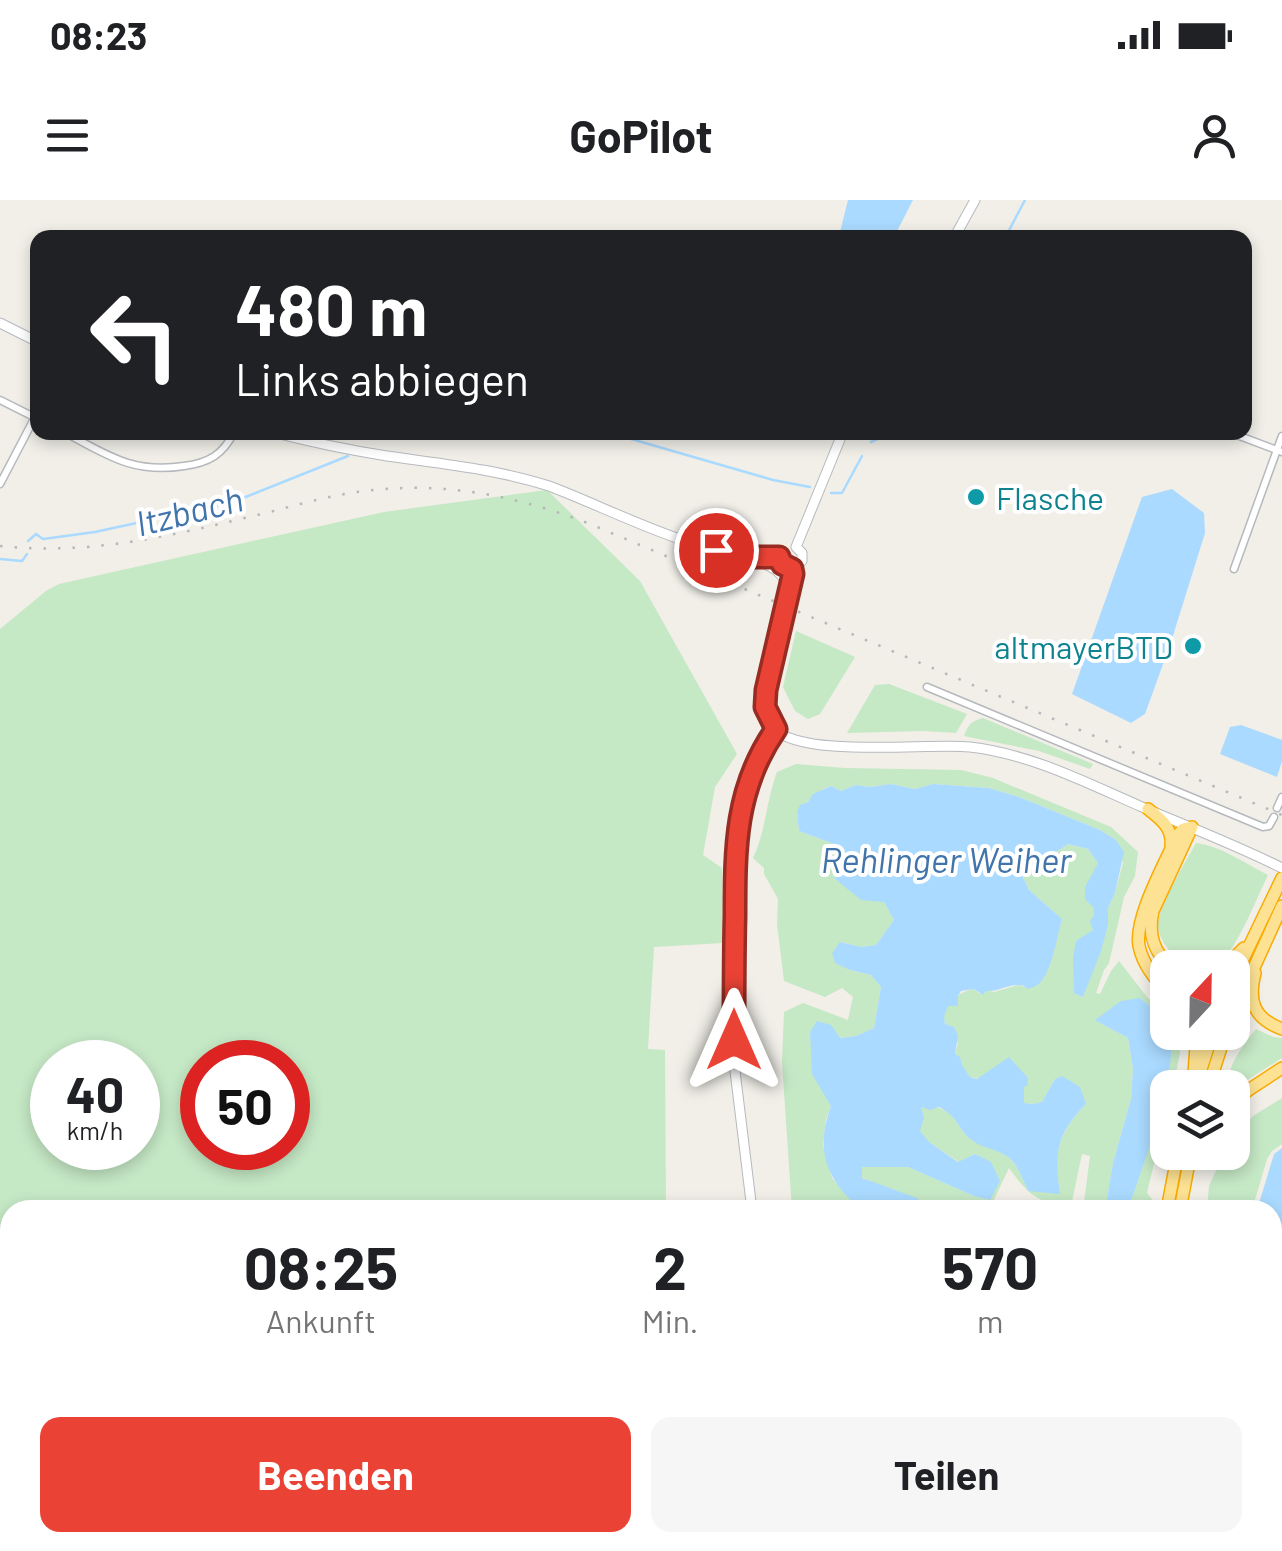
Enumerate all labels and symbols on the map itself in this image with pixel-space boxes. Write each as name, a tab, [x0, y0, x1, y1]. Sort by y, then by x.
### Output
water label: Itzbach	[131, 476, 247, 544]
place label: Flasche	[996, 478, 1104, 516]
marker: Flasche	[965, 486, 987, 508]
pin	[674, 508, 759, 593]
place label: altmayerBTD	[994, 627, 1173, 665]
marker: altmayerBTD	[1182, 635, 1204, 657]
water label: Rehlinger Weiher	[821, 838, 1073, 880]
north arrow	[1150, 950, 1250, 1050]
position arrow	[682, 988, 786, 1092]
speed limit sign: 50	[180, 1040, 310, 1170]

